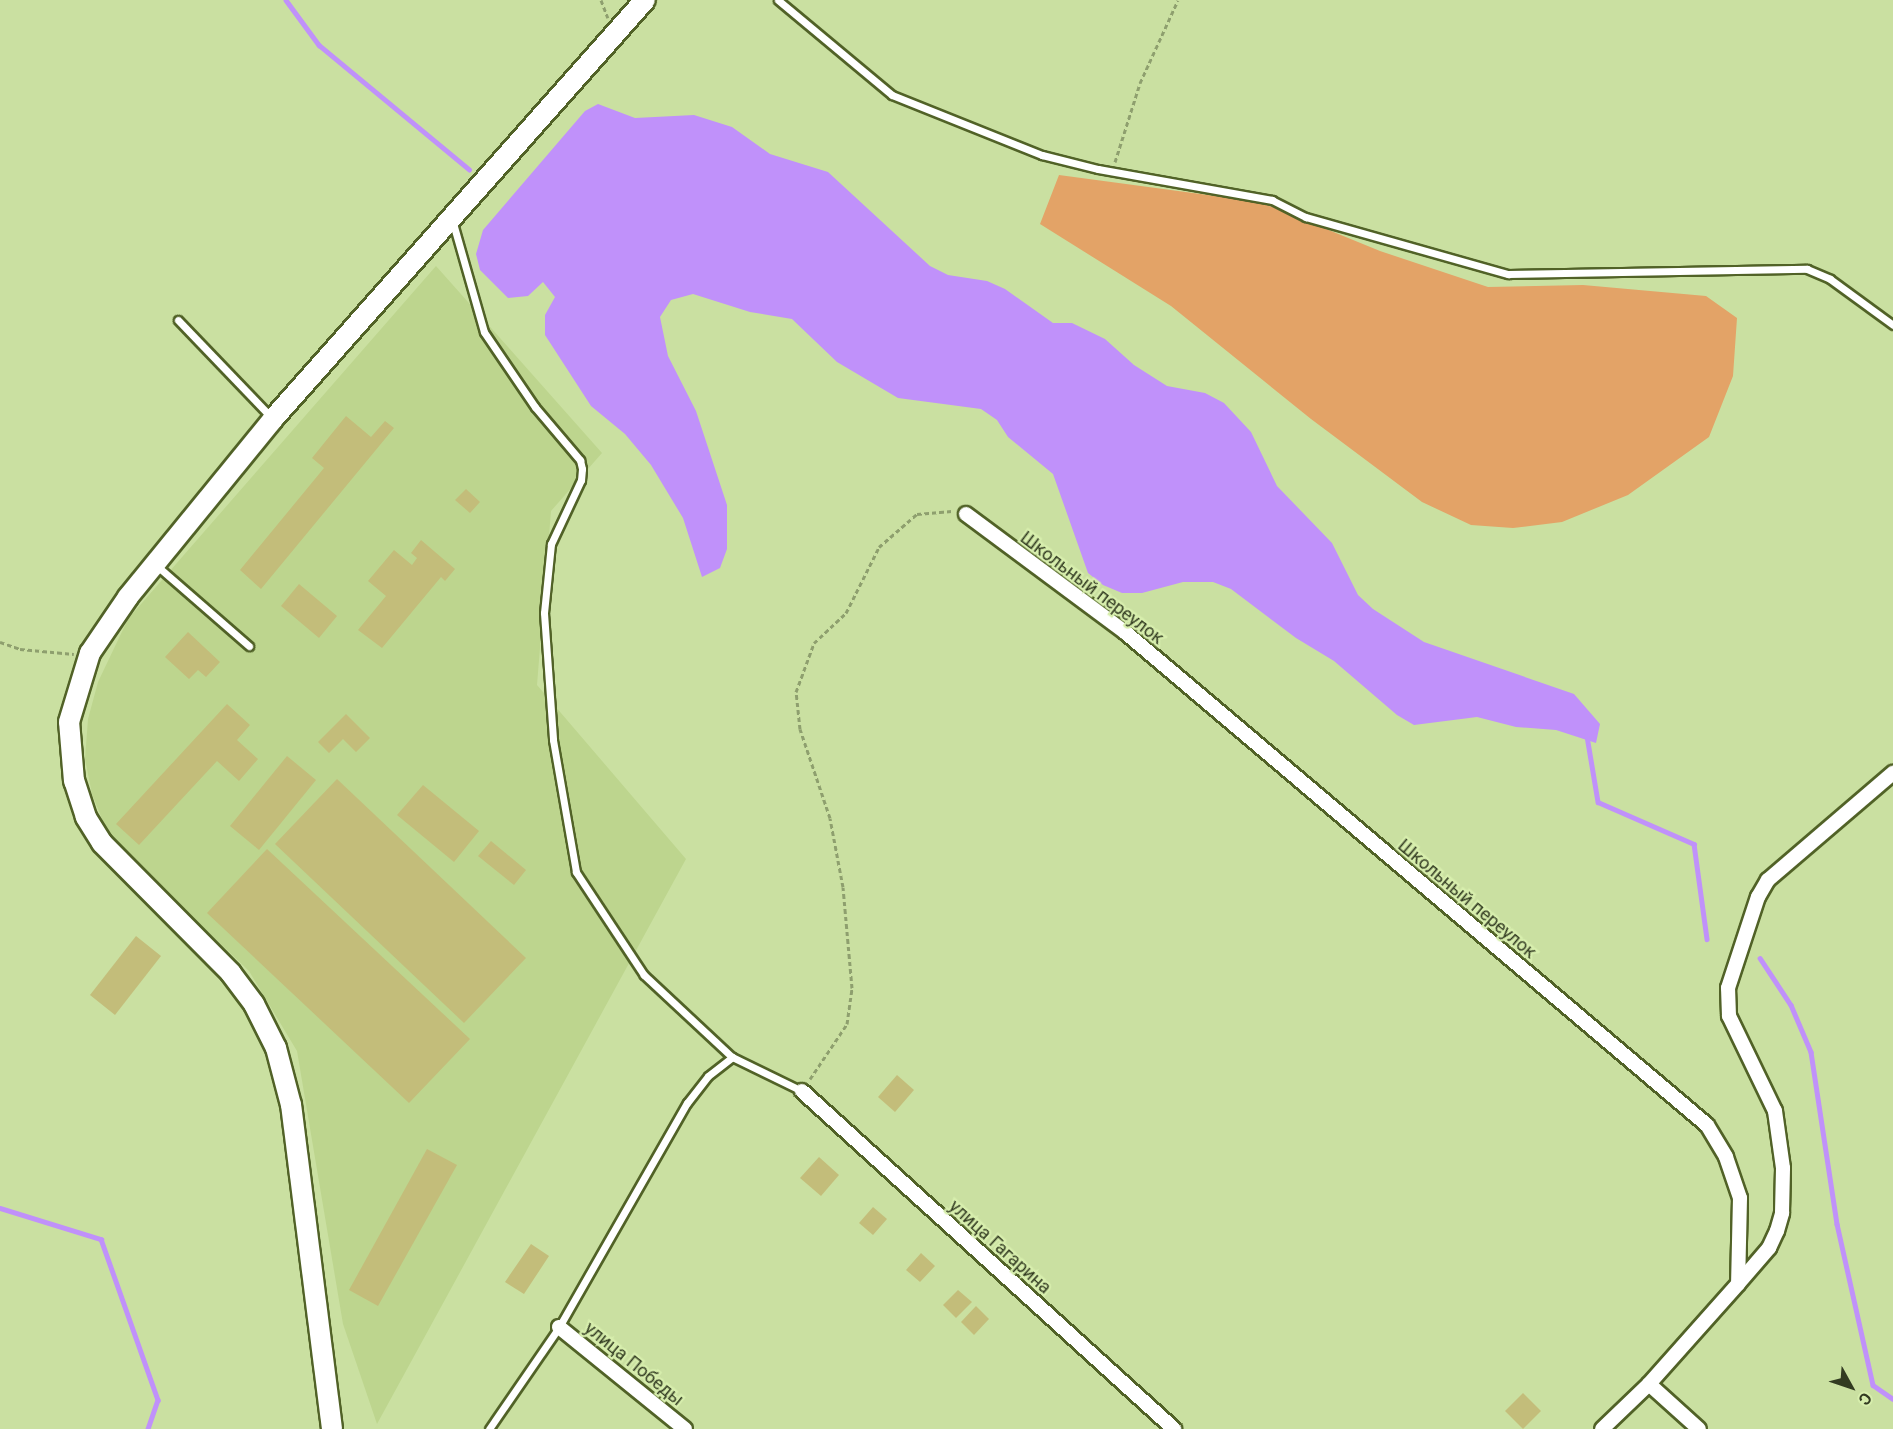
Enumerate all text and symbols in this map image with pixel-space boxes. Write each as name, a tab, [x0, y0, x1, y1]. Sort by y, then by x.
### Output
street label: Школьный переулок	[1016, 527, 1168, 649]
street label: Школьный переулок	[1393, 835, 1541, 963]
street label: улица Гагарина	[945, 1196, 1055, 1298]
street label: улица Победы	[580, 1317, 688, 1411]
north arrow	[1821, 1357, 1881, 1417]
text: С	[1855, 1389, 1876, 1409]

